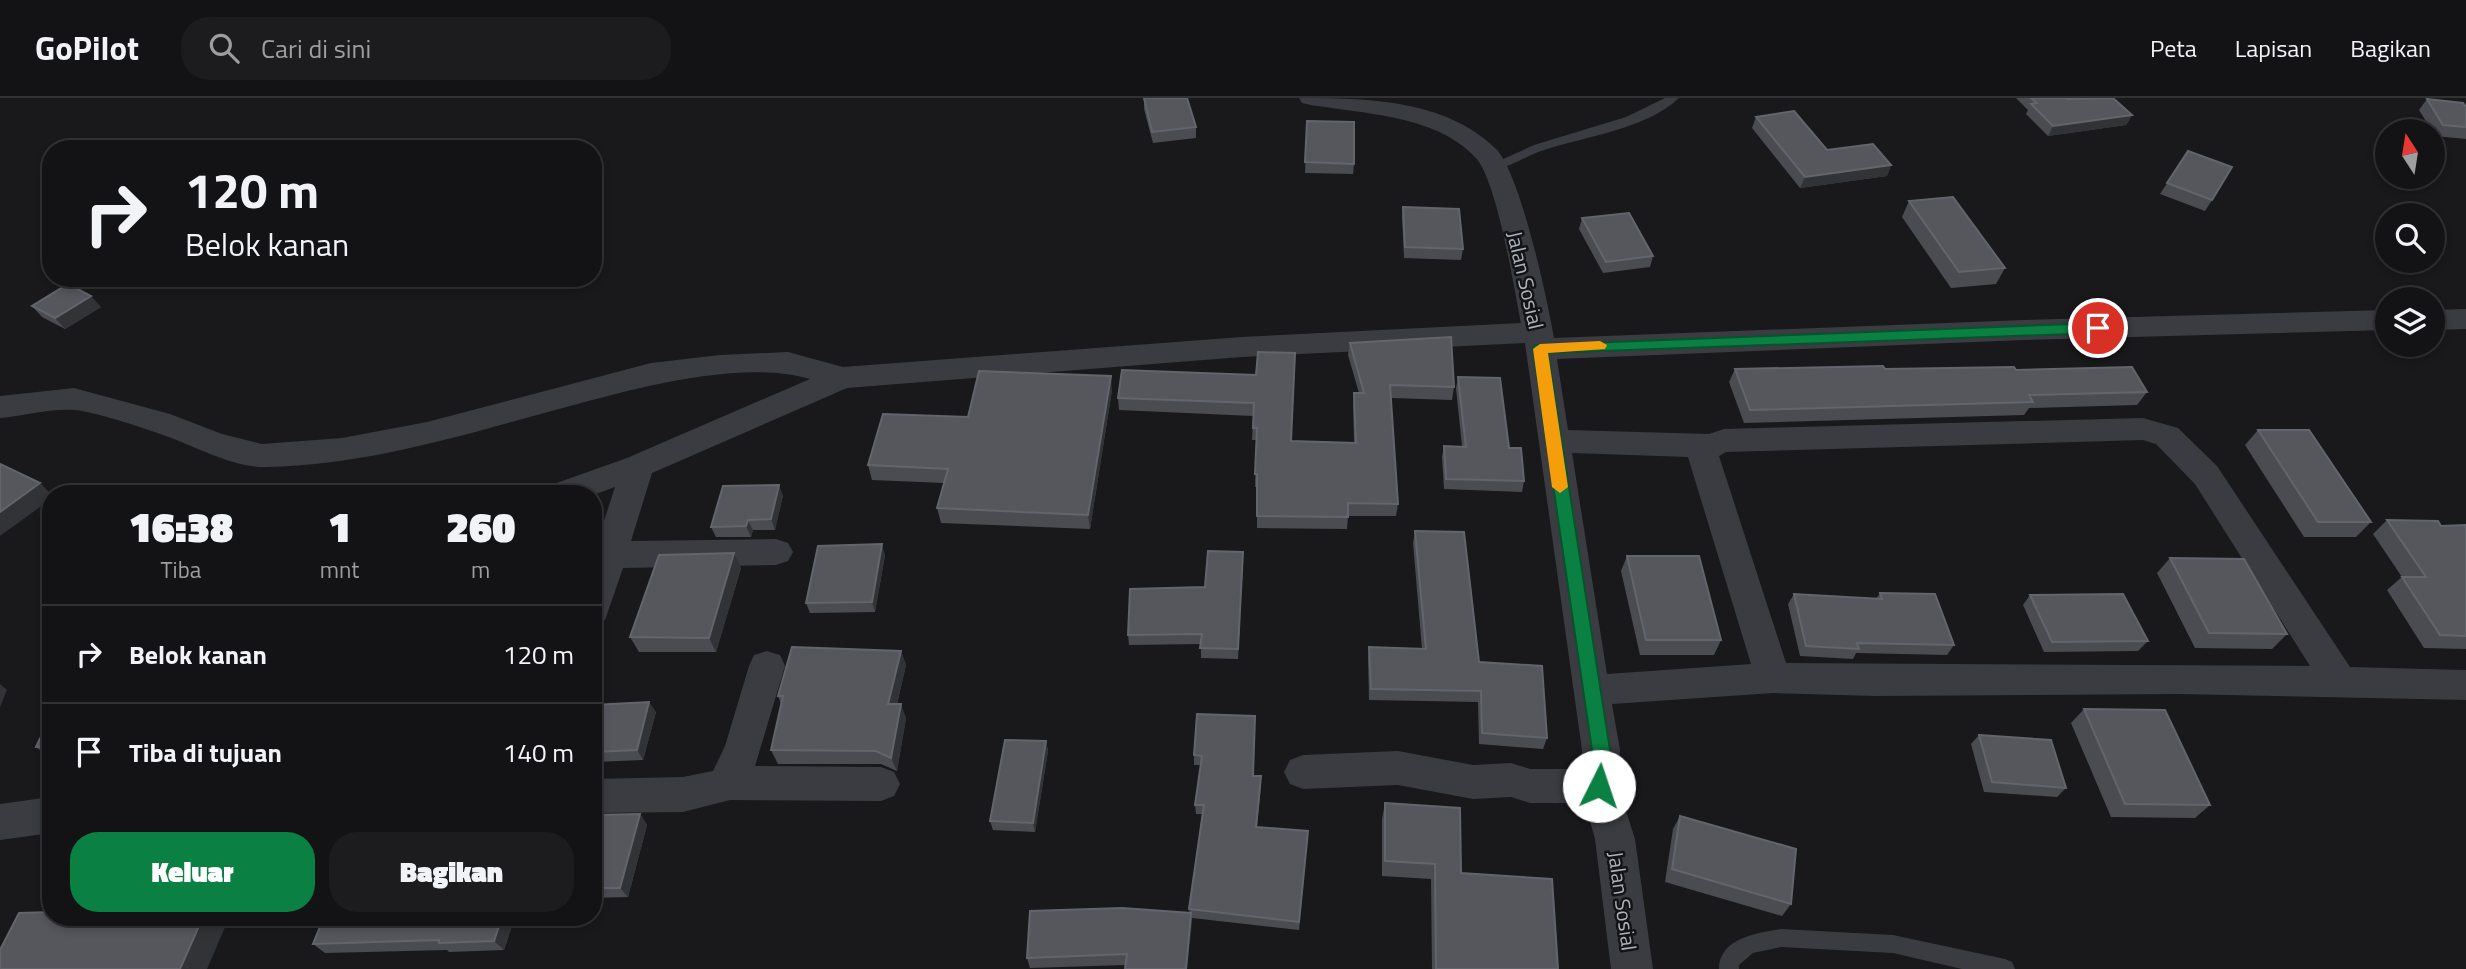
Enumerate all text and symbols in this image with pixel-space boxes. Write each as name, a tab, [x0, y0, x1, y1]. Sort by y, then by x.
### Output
search box	[181, 17, 671, 80]
text: GoPilot	[35, 23, 139, 73]
icon: search	[205, 29, 243, 67]
text: Cari di sini	[261, 29, 371, 68]
text: Peta	[2150, 30, 2197, 66]
text: Lapisan	[2235, 30, 2312, 66]
text: Bagikan	[2350, 30, 2431, 66]
north arrow	[2375, 119, 2445, 189]
map controls	[2375, 119, 2445, 357]
text: 120 m	[185, 152, 319, 227]
icon: right	[70, 168, 161, 259]
button: search	[2375, 203, 2445, 273]
text: Belok kanan	[185, 220, 349, 268]
street label: Jalan Sosial	[1499, 228, 1553, 332]
button: layers	[2375, 287, 2445, 357]
pin	[2068, 298, 2128, 358]
icon: arrive	[2079, 309, 2117, 347]
text: 16:38	[129, 494, 233, 558]
text: 1	[328, 494, 351, 558]
text: 260	[446, 494, 515, 558]
text: Tiba	[161, 552, 201, 587]
text: mnt	[320, 552, 359, 587]
text: m	[471, 552, 490, 587]
icon: right	[70, 635, 108, 673]
text: Belok kanan	[129, 635, 267, 674]
text: 120 m	[503, 635, 574, 674]
icon: arrive	[70, 733, 108, 771]
text: Tiba di tujuan	[129, 733, 282, 772]
text: 140 m	[503, 733, 574, 772]
position arrow	[1562, 749, 1636, 823]
button: Keluar	[70, 832, 315, 912]
button: Bagikan	[329, 832, 574, 912]
street label: Jalan Sosial	[1600, 849, 1646, 953]

